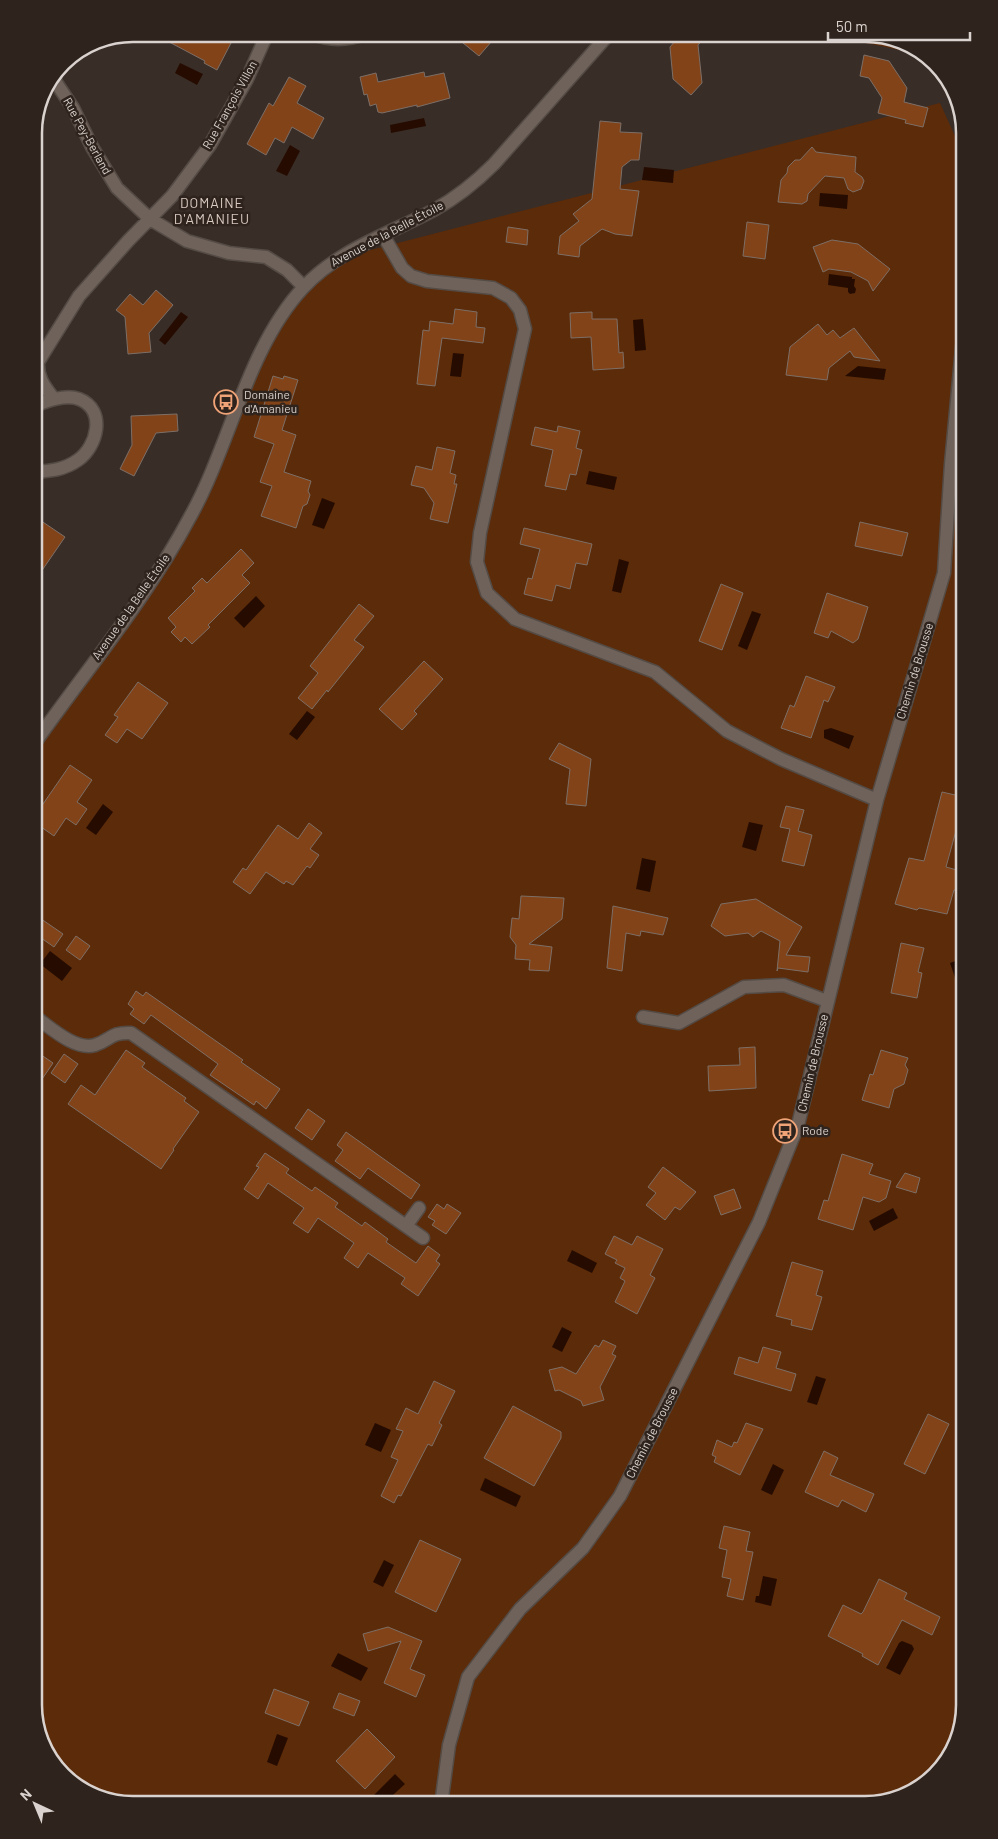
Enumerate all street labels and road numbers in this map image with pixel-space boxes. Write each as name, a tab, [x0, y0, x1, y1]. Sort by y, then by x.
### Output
street label: Rue François Villon	[199, 58, 259, 151]
street label: Rue Pey-Berland	[61, 95, 115, 176]
street label: Avenue de la Belle Étoile	[328, 197, 445, 269]
street label: Avenue de la Belle Étoile	[88, 551, 172, 662]
street label: Chemin de Brousse	[893, 621, 935, 720]
street label: Chemin de Brousse	[794, 1013, 830, 1113]
street label: Chemin de Brousse	[622, 1385, 680, 1480]

